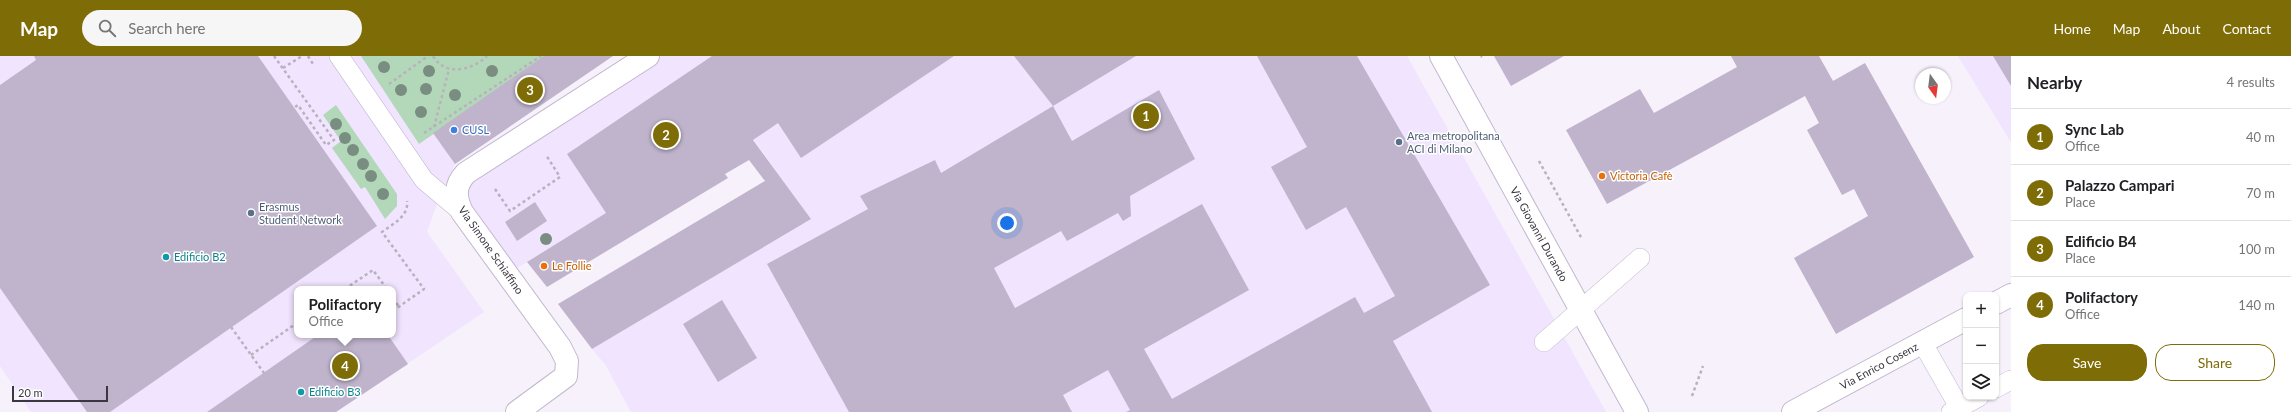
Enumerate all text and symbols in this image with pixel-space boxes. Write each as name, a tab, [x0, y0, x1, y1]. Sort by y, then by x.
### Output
search box	[82, 10, 362, 46]
text: Map	[20, 17, 58, 40]
icon: search	[96, 17, 118, 39]
text: Search here	[128, 19, 206, 37]
text: Home	[2053, 20, 2091, 37]
text: Map	[2113, 20, 2140, 37]
text: About	[2162, 20, 2200, 37]
text: Contact	[2222, 20, 2271, 37]
north arrow	[1915, 68, 1951, 104]
text: Nearby	[2027, 72, 2082, 93]
text: 4 results	[2227, 74, 2275, 90]
pin: 3	[517, 75, 543, 105]
pin: 1	[1133, 101, 1159, 131]
pin: 2	[653, 120, 679, 150]
text: Sync Lab	[2065, 120, 2124, 138]
place label: CUSL	[462, 123, 489, 136]
marker: CUSL	[449, 125, 459, 135]
place label: Area metropolitana ACI di Milano	[1407, 129, 1500, 155]
text: 1	[2036, 129, 2044, 145]
text: 40 m	[2246, 129, 2275, 145]
marker: Area metropolitana ACI di Milano	[1394, 137, 1404, 147]
text: Office	[2065, 138, 2100, 154]
place label: Victoria Cafè	[1610, 169, 1673, 182]
marker: Victoria Cafè	[1597, 171, 1607, 181]
text: Palazzo Campari	[2065, 176, 2175, 194]
street label: Via Giovanni Durando	[1508, 184, 1571, 283]
text: 2	[2036, 185, 2044, 201]
text: 70 m	[2246, 185, 2275, 201]
text: Place	[2065, 194, 2095, 210]
place label: Erasmus Student Network	[259, 200, 342, 226]
street label: Via Simone Schiaffino	[456, 203, 527, 296]
marker: Erasmus Student Network	[246, 208, 256, 218]
your location	[997, 213, 1017, 233]
text: Edificio B4	[2065, 232, 2137, 250]
text: 3	[2036, 241, 2044, 257]
text: 100 m	[2238, 241, 2275, 257]
place label: Edificio B2	[174, 250, 226, 263]
text: Place	[2065, 250, 2095, 266]
marker: Edificio B2	[161, 252, 171, 262]
place label: Le Follie	[552, 259, 592, 272]
marker: Le Follie	[539, 261, 549, 271]
popup	[294, 286, 396, 338]
text: Polifactory	[2065, 288, 2138, 306]
map controls	[1963, 292, 1999, 400]
button: +	[1963, 292, 1999, 328]
text: Polifactory	[309, 295, 381, 313]
text: 4	[2036, 297, 2044, 313]
text: 140 m	[2238, 297, 2275, 313]
text: Office	[2065, 306, 2100, 322]
text: Office	[309, 313, 343, 329]
button: −	[1963, 328, 1999, 364]
street label: Via Enrico Cosenz	[1837, 339, 1920, 392]
button: Save	[2027, 344, 2147, 381]
button: Share	[2155, 344, 2275, 381]
pin: 4	[332, 351, 358, 381]
button: layers	[1963, 364, 1999, 400]
scale bar	[12, 384, 108, 403]
place label: Edificio B3	[309, 385, 361, 398]
text: 20 m	[18, 386, 43, 399]
marker: Edificio B3	[296, 387, 306, 397]

